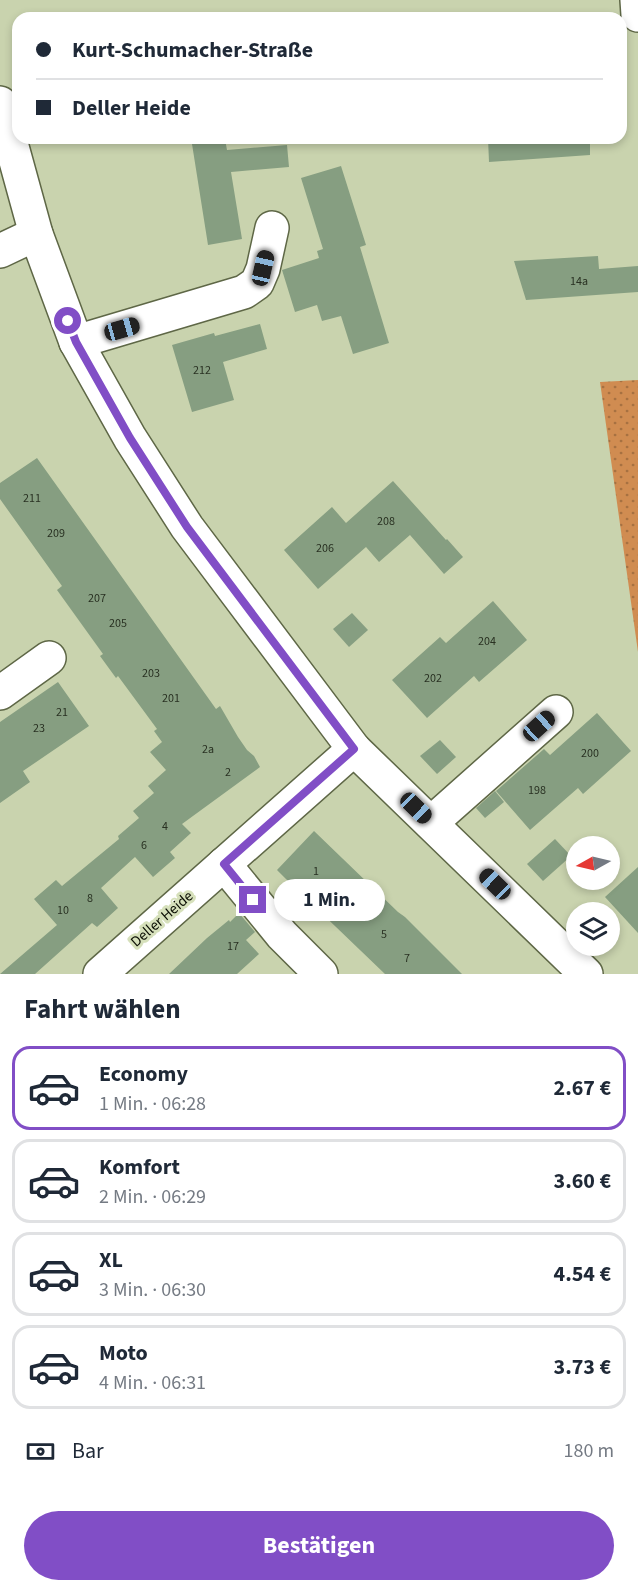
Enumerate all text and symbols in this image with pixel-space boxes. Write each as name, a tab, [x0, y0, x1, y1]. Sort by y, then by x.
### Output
text: Kurt-Schumacher-Straße	[72, 34, 313, 66]
text: Deller Heide	[72, 92, 191, 124]
car	[250, 248, 276, 288]
house number: 14a	[570, 273, 588, 290]
route start	[54, 307, 81, 334]
car	[102, 315, 142, 343]
house number: 212	[193, 362, 211, 379]
house number: 211	[23, 490, 41, 507]
house number: 208	[377, 513, 395, 530]
house number: 209	[47, 525, 65, 542]
house number: 206	[316, 540, 334, 557]
house number: 207	[88, 590, 106, 607]
house number: 205	[109, 615, 127, 632]
house number: 204	[478, 633, 496, 650]
house number: 203	[142, 665, 160, 682]
house number: 202	[424, 670, 442, 687]
house number: 201	[162, 690, 180, 707]
house number: 21	[56, 704, 68, 721]
car	[520, 707, 558, 745]
house number: 23	[33, 720, 45, 737]
house number: 2a	[202, 741, 214, 758]
house number: 200	[581, 745, 599, 762]
house number: 2	[225, 764, 231, 781]
house number: 198	[528, 782, 546, 799]
car	[397, 789, 435, 827]
house number: 4	[162, 818, 168, 835]
north arrow	[566, 836, 620, 890]
map controls	[566, 836, 620, 956]
house number: 6	[141, 837, 147, 854]
house number: 1	[313, 863, 319, 880]
car	[476, 865, 514, 903]
callout: 1 Min.	[274, 879, 385, 921]
street label: Deller Heide	[126, 886, 198, 952]
route end	[239, 886, 266, 913]
text: 1 Min.	[303, 886, 356, 914]
house number: 8	[87, 890, 93, 907]
house number: 10	[57, 902, 69, 919]
button: layers	[566, 902, 620, 956]
house number: 5	[381, 926, 387, 943]
house number: 17	[227, 938, 239, 955]
house number: 7	[404, 950, 410, 967]
text: Fahrt wählen	[24, 990, 181, 1029]
text: Economy	[99, 1058, 188, 1090]
icon: car	[27, 1061, 81, 1115]
text: 2.67 €	[554, 1072, 611, 1104]
text: 1 Min. · 06:28	[99, 1090, 206, 1118]
text: Komfort	[99, 1151, 180, 1183]
icon: car	[27, 1154, 81, 1208]
text: 3.60 €	[554, 1165, 611, 1197]
text: 2 Min. · 06:29	[99, 1183, 206, 1211]
text: XL	[99, 1244, 123, 1276]
icon: car	[27, 1247, 81, 1301]
text: 4.54 €	[554, 1258, 611, 1290]
text: 3 Min. · 06:30	[99, 1276, 206, 1304]
text: Moto	[99, 1337, 148, 1369]
icon: car	[27, 1340, 81, 1394]
text: 3.73 €	[554, 1351, 611, 1383]
text: 4 Min. · 06:31	[99, 1369, 206, 1397]
icon: cash	[24, 1435, 57, 1468]
text: Bar	[72, 1435, 104, 1467]
text: 180 m	[564, 1437, 614, 1465]
button: Bestätigen	[24, 1511, 614, 1580]

